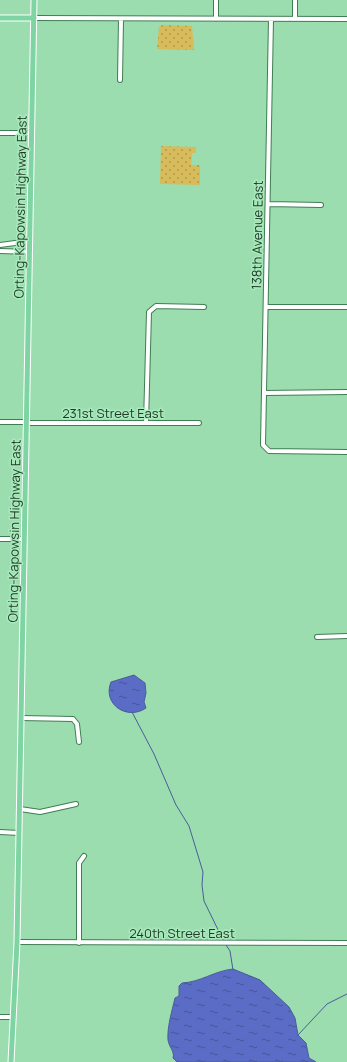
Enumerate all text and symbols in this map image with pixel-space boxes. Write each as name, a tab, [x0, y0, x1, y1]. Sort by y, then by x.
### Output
street label: Orting-Kapowsin Highway East	[9, 115, 31, 299]
street label: 138th Avenue East	[247, 180, 267, 290]
street label: 231st Street East	[62, 404, 164, 422]
street label: Orting-Kapowsin Highway East	[3, 439, 25, 623]
street label: 240th Street East	[129, 924, 235, 942]

